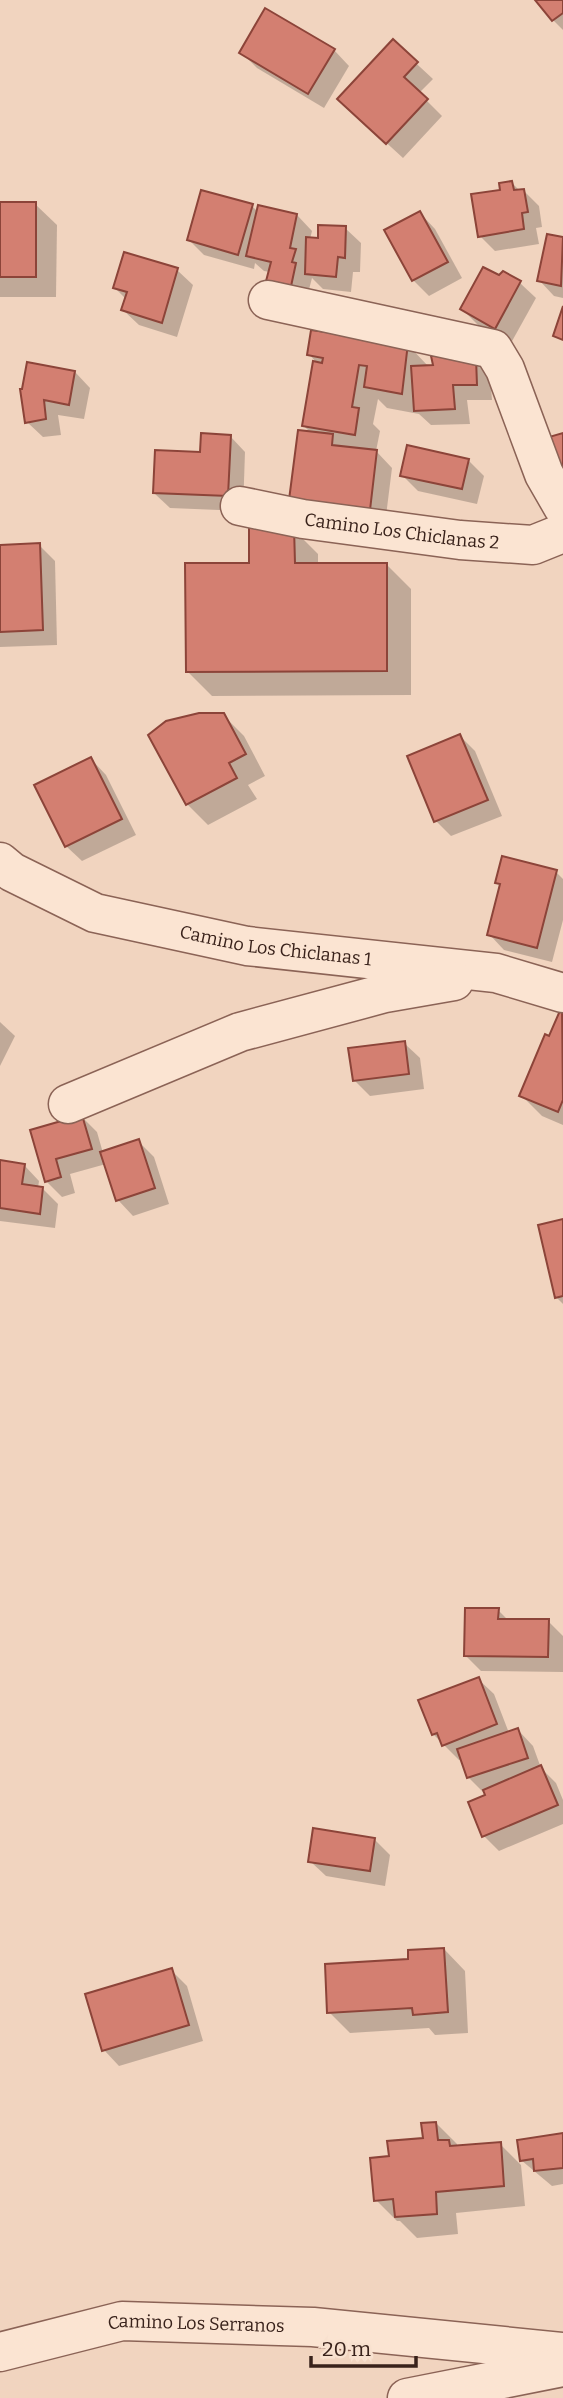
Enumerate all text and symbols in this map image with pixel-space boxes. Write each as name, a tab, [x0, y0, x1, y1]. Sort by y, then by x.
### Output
street label: Camino Los Chiclanas 2	[303, 508, 500, 554]
street label: Camino Los Chiclanas 1	[178, 921, 373, 970]
street label: Camino Los Serranos	[105, 2310, 285, 2337]
scale bar	[311, 2324, 416, 2368]
text: 20 m	[322, 2336, 371, 2362]

